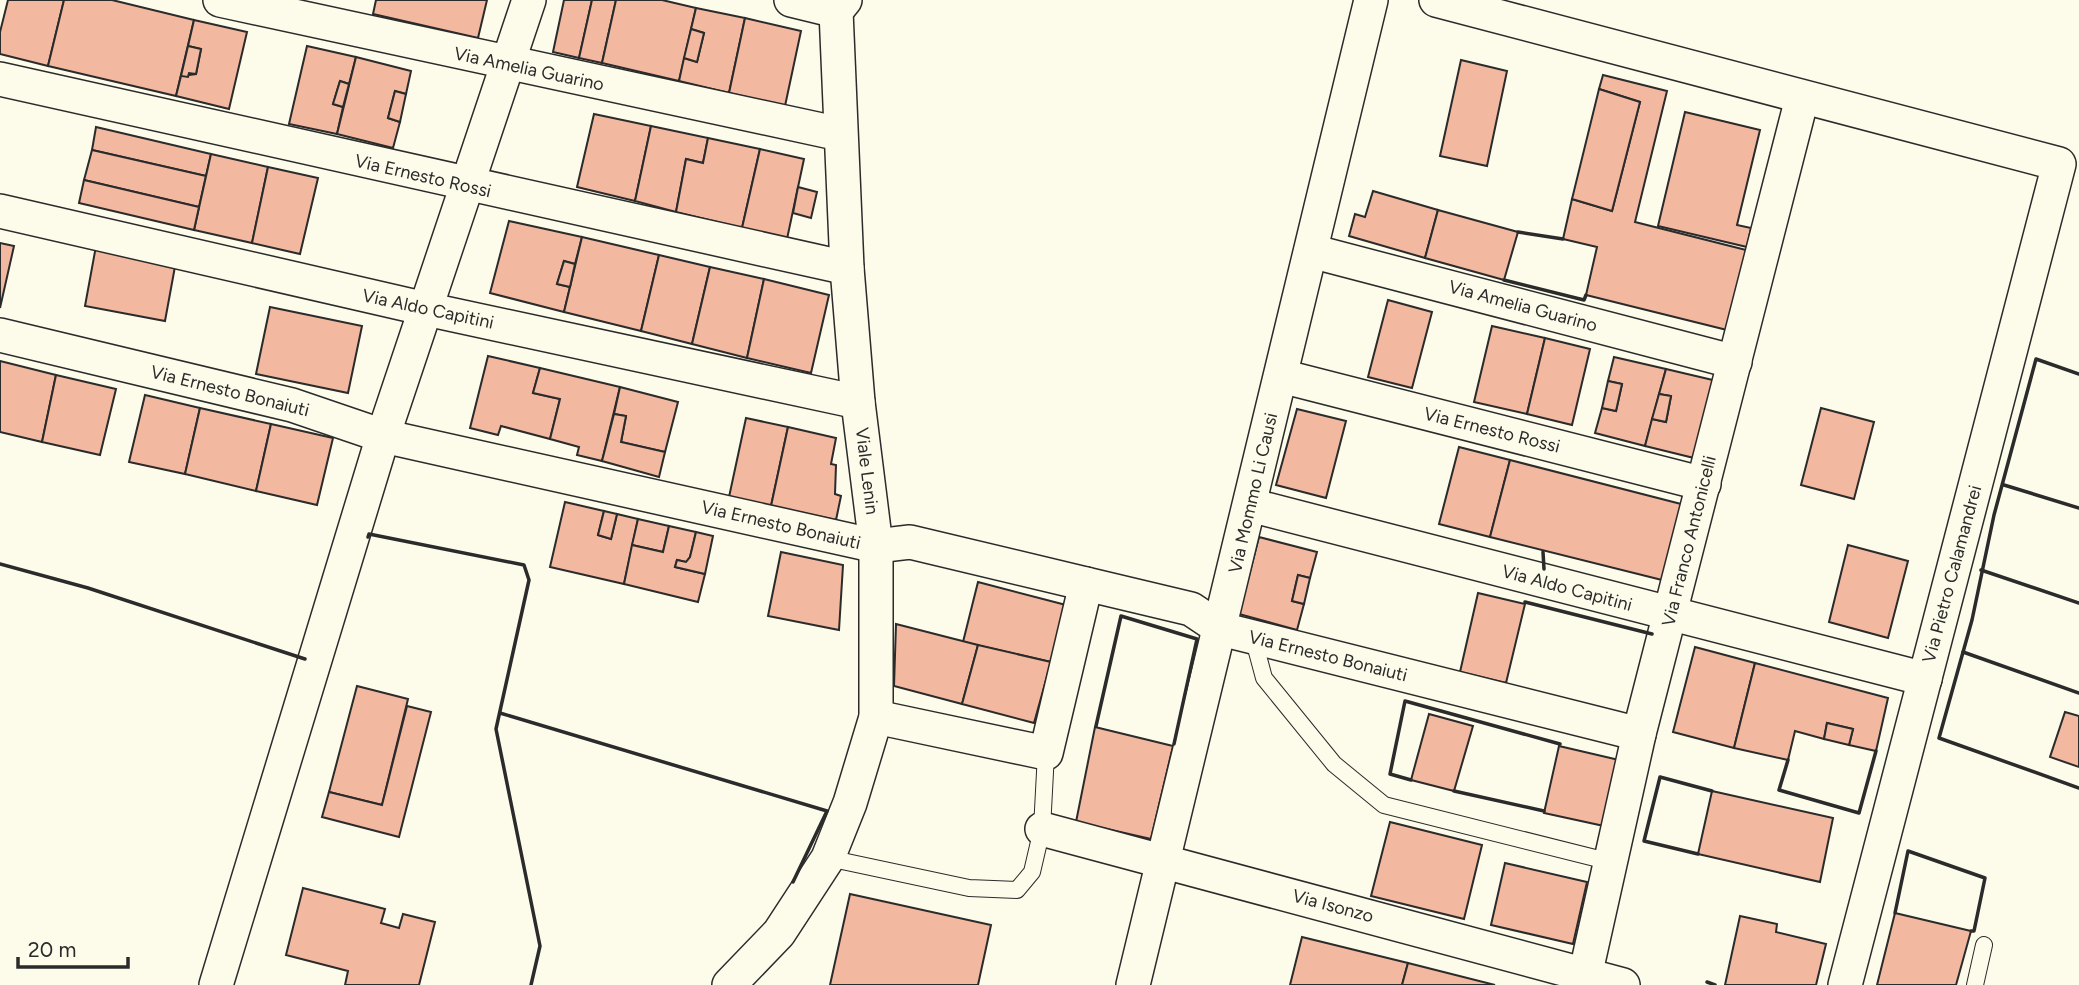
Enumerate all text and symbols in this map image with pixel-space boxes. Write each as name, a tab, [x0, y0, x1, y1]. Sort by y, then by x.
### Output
street label: Via Amelia Guarino	[452, 42, 606, 96]
street label: Via Ernesto Rossi	[353, 150, 493, 202]
street label: Via Amelia Guarino	[1446, 276, 1600, 336]
street label: Via Aldo Capitini	[360, 284, 496, 334]
street label: Via Ernesto Bonaiuti	[148, 361, 312, 421]
street label: Via Ernesto Rossi	[1422, 402, 1562, 458]
street label: Via Mommo Li Causi	[1224, 411, 1282, 575]
street label: Viale Lenin	[851, 426, 883, 516]
street label: Via Franco Antonicelli	[1657, 453, 1721, 629]
street label: Via Pietro Calamandrei	[1918, 483, 1986, 665]
street label: Via Ernesto Bonaiuti	[699, 496, 863, 554]
street label: Via Aldo Capitini	[1499, 560, 1635, 616]
street label: Via Ernesto Bonaiuti	[1246, 626, 1410, 686]
street label: Via Isonzo	[1290, 885, 1376, 927]
scale bar	[18, 926, 128, 970]
text: 20 m	[28, 937, 76, 962]

